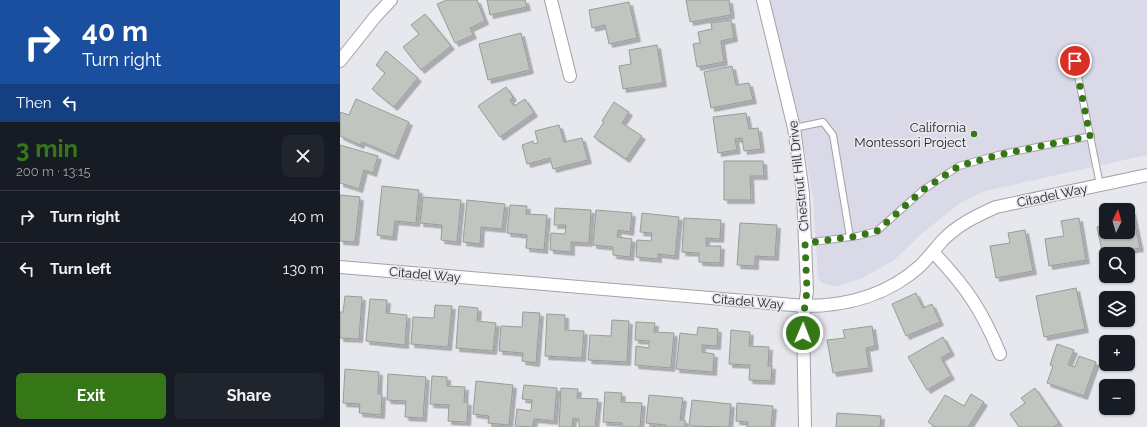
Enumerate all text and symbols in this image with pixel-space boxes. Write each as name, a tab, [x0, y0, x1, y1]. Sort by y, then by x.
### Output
text: 40 m	[82, 15, 148, 48]
icon: right	[16, 16, 68, 68]
pin	[1058, 44, 1092, 78]
text: Turn right	[82, 49, 161, 70]
icon: arrive	[1064, 50, 1086, 72]
icon: left	[59, 92, 81, 114]
text: Then	[16, 94, 51, 112]
street label: Chestnut Hill Drive	[785, 120, 812, 232]
place label: California Montessori Project	[854, 120, 967, 150]
marker: California Montessori Project	[969, 129, 979, 139]
text: 3 min	[16, 134, 78, 163]
button: close	[282, 135, 324, 177]
text: 200 m · 13:15	[16, 164, 91, 179]
street label: Citadel Way	[1015, 181, 1089, 210]
north arrow	[1099, 203, 1135, 239]
map controls	[1099, 203, 1135, 415]
icon: right	[16, 206, 38, 228]
text: Turn right	[50, 208, 120, 226]
text: 40 m	[289, 208, 324, 226]
button: search	[1099, 247, 1135, 283]
icon: left	[16, 258, 38, 280]
text: Turn left	[50, 260, 111, 278]
text: 130 m	[283, 260, 324, 278]
street label: Citadel Way	[389, 264, 461, 285]
street label: Citadel Way	[712, 291, 784, 312]
button: layers	[1099, 291, 1135, 327]
position arrow	[782, 312, 824, 354]
button: +	[1099, 335, 1135, 371]
button: Exit	[16, 373, 166, 419]
button: Share	[174, 373, 324, 419]
button: −	[1099, 379, 1135, 415]

